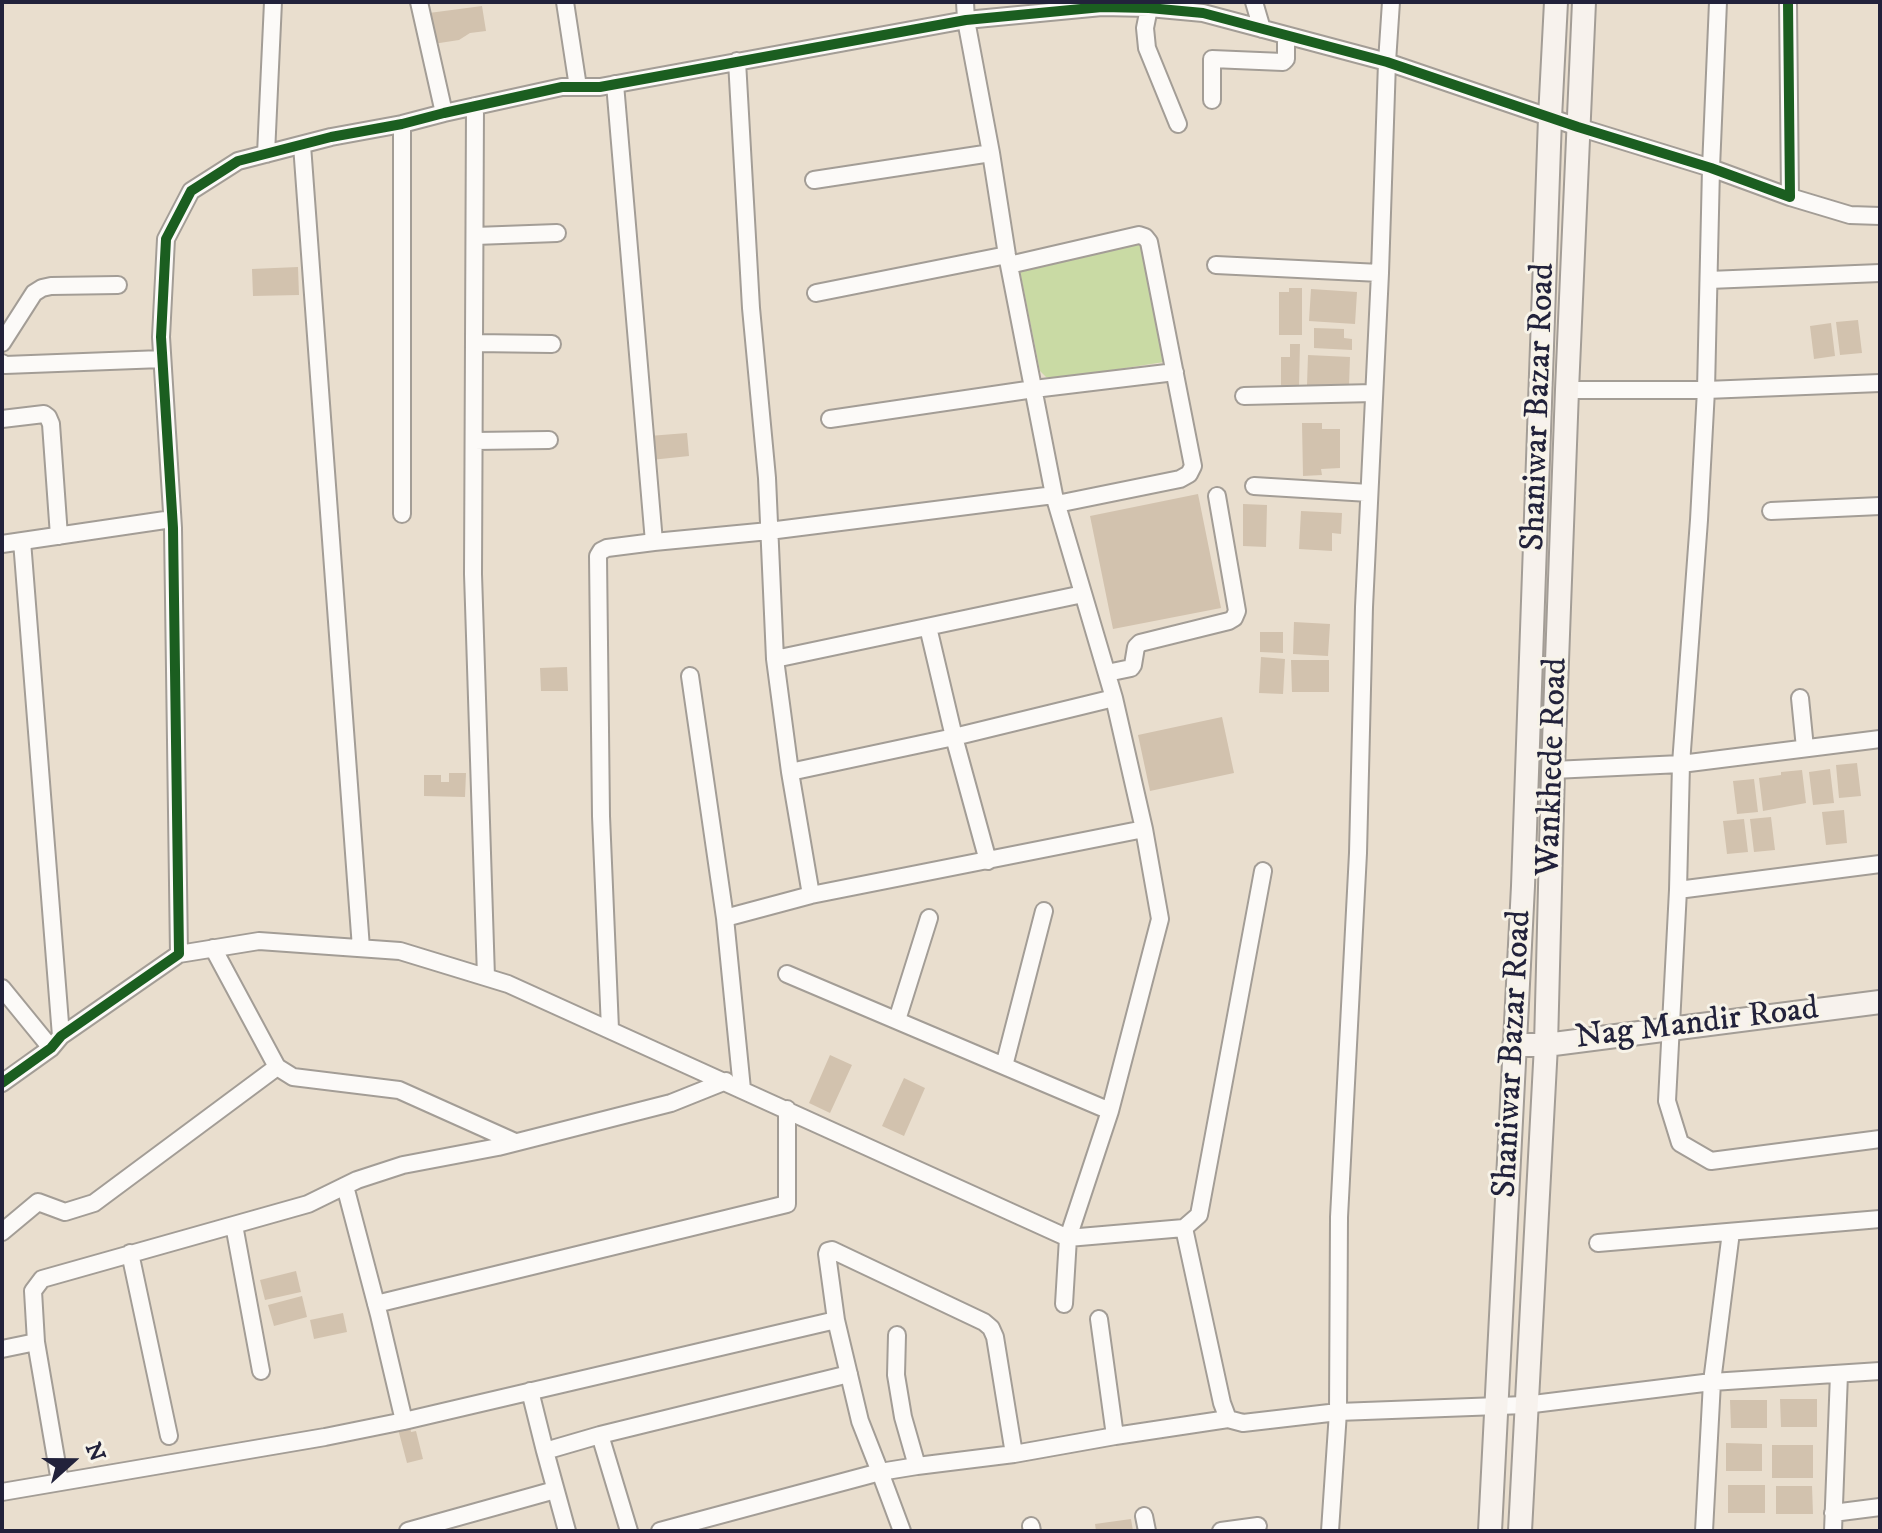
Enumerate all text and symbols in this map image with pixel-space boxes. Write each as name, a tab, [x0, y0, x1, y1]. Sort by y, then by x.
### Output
street label: Shaniwar Bazar Road	[1515, 262, 1565, 552]
street label: Wankhede Road	[1530, 657, 1578, 877]
street label: Shaniwar Bazar Road	[1486, 909, 1542, 1199]
street label: Nag Mandir Road	[1573, 990, 1821, 1060]
north arrow	[32, 1421, 112, 1501]
text: N	[79, 1439, 111, 1465]

